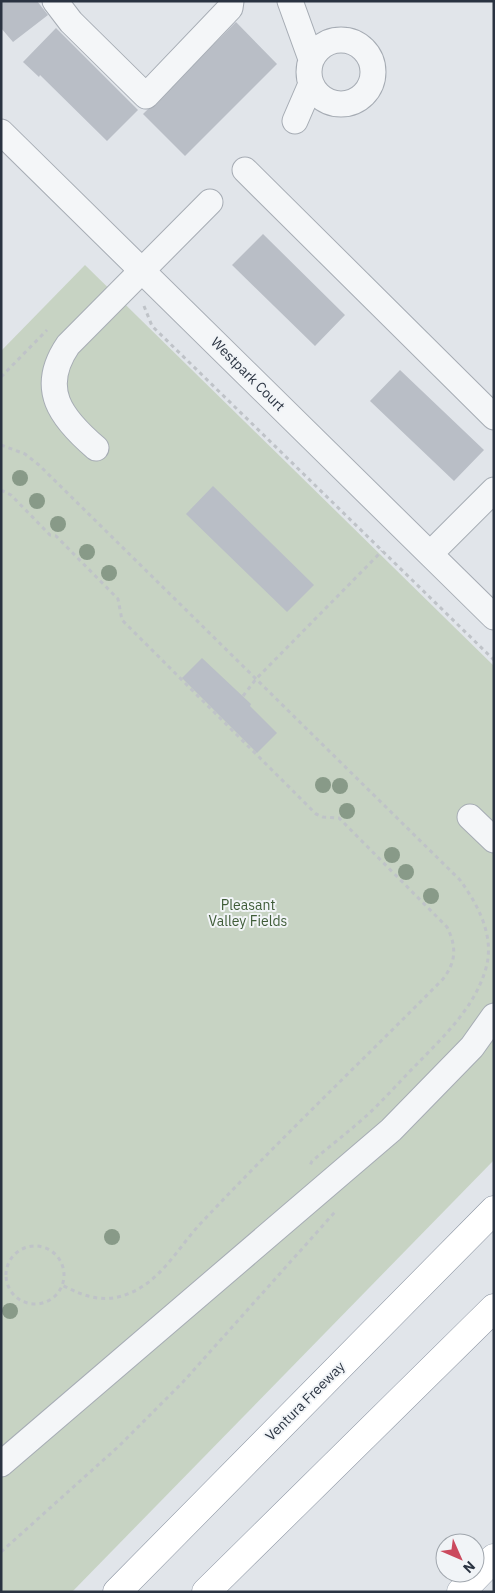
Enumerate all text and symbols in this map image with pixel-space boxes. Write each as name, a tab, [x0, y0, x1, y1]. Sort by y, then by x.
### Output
street label: Westpark Court	[207, 333, 289, 415]
park label: Pleasant Valley Fields	[209, 896, 288, 930]
street label: Ventura Freeway	[261, 1357, 349, 1445]
north arrow	[435, 1533, 485, 1583]
text: N	[459, 1557, 479, 1577]

